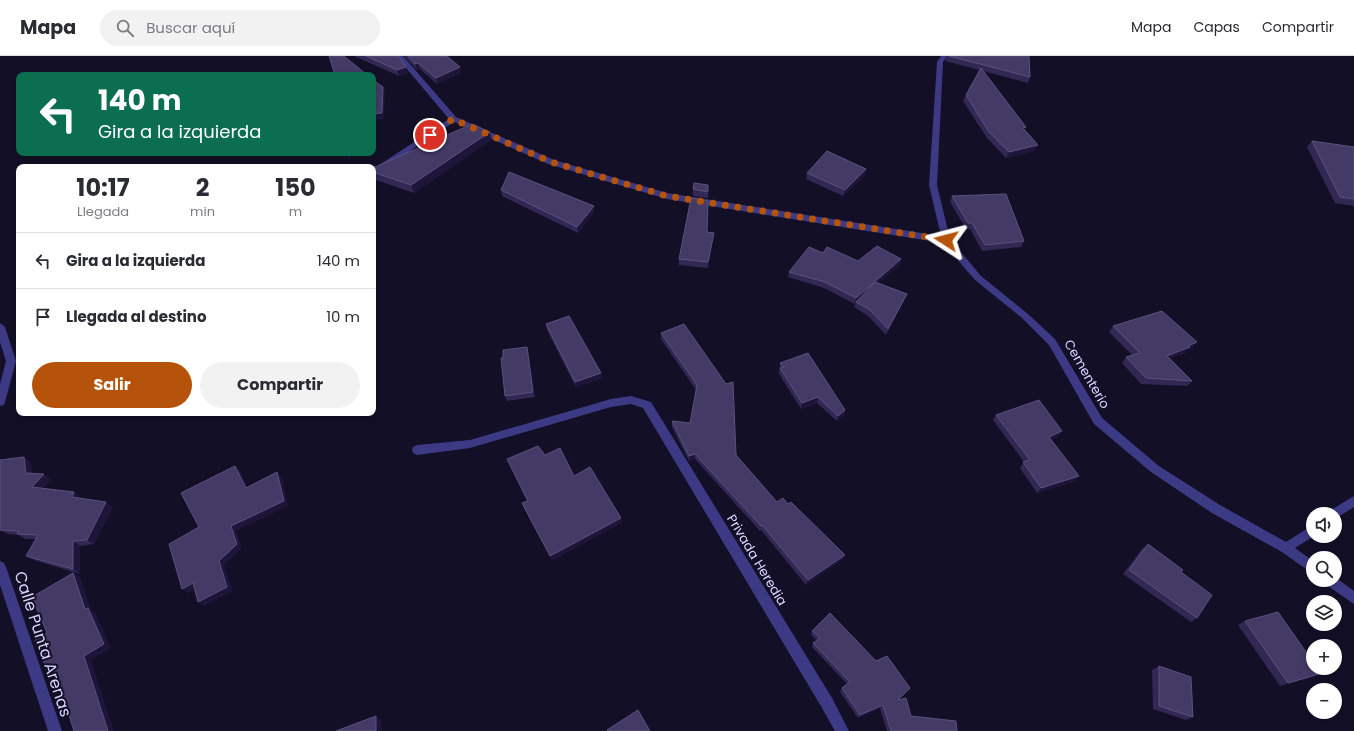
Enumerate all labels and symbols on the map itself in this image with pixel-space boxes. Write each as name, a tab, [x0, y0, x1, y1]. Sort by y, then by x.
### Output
pin	[413, 118, 447, 152]
position arrow	[925, 219, 967, 261]
street label: Cementerio	[1060, 336, 1114, 412]
street label: Privada Heredia	[722, 511, 792, 609]
street label: Calle Punta Arenas	[9, 568, 77, 720]

